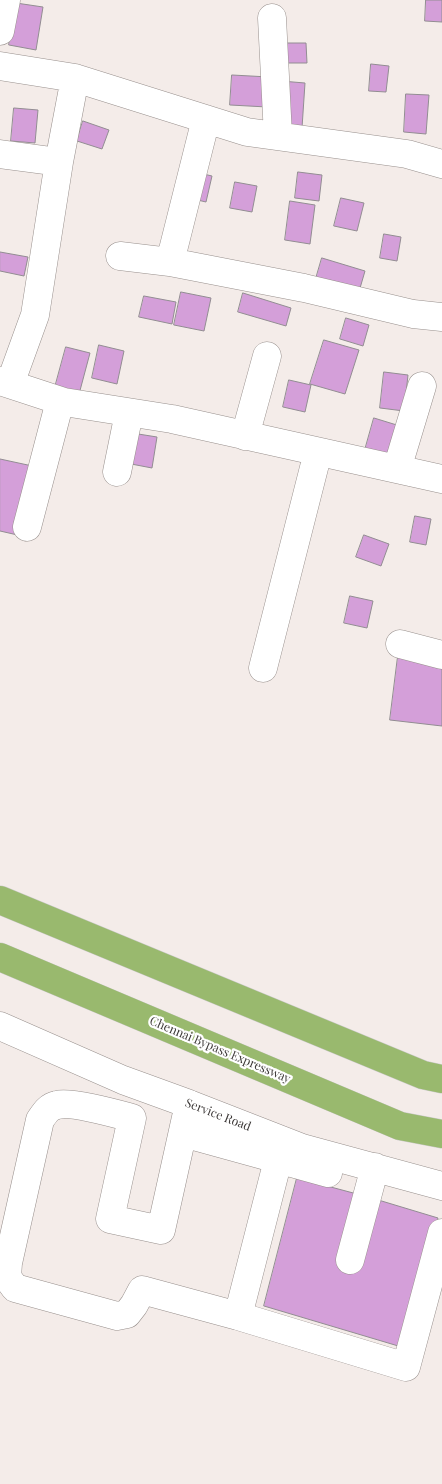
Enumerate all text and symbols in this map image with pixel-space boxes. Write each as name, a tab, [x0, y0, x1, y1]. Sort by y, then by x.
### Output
street label: Chennai Bypass Expressway	[147, 1014, 293, 1086]
street label: Service Road	[183, 1096, 253, 1134]

